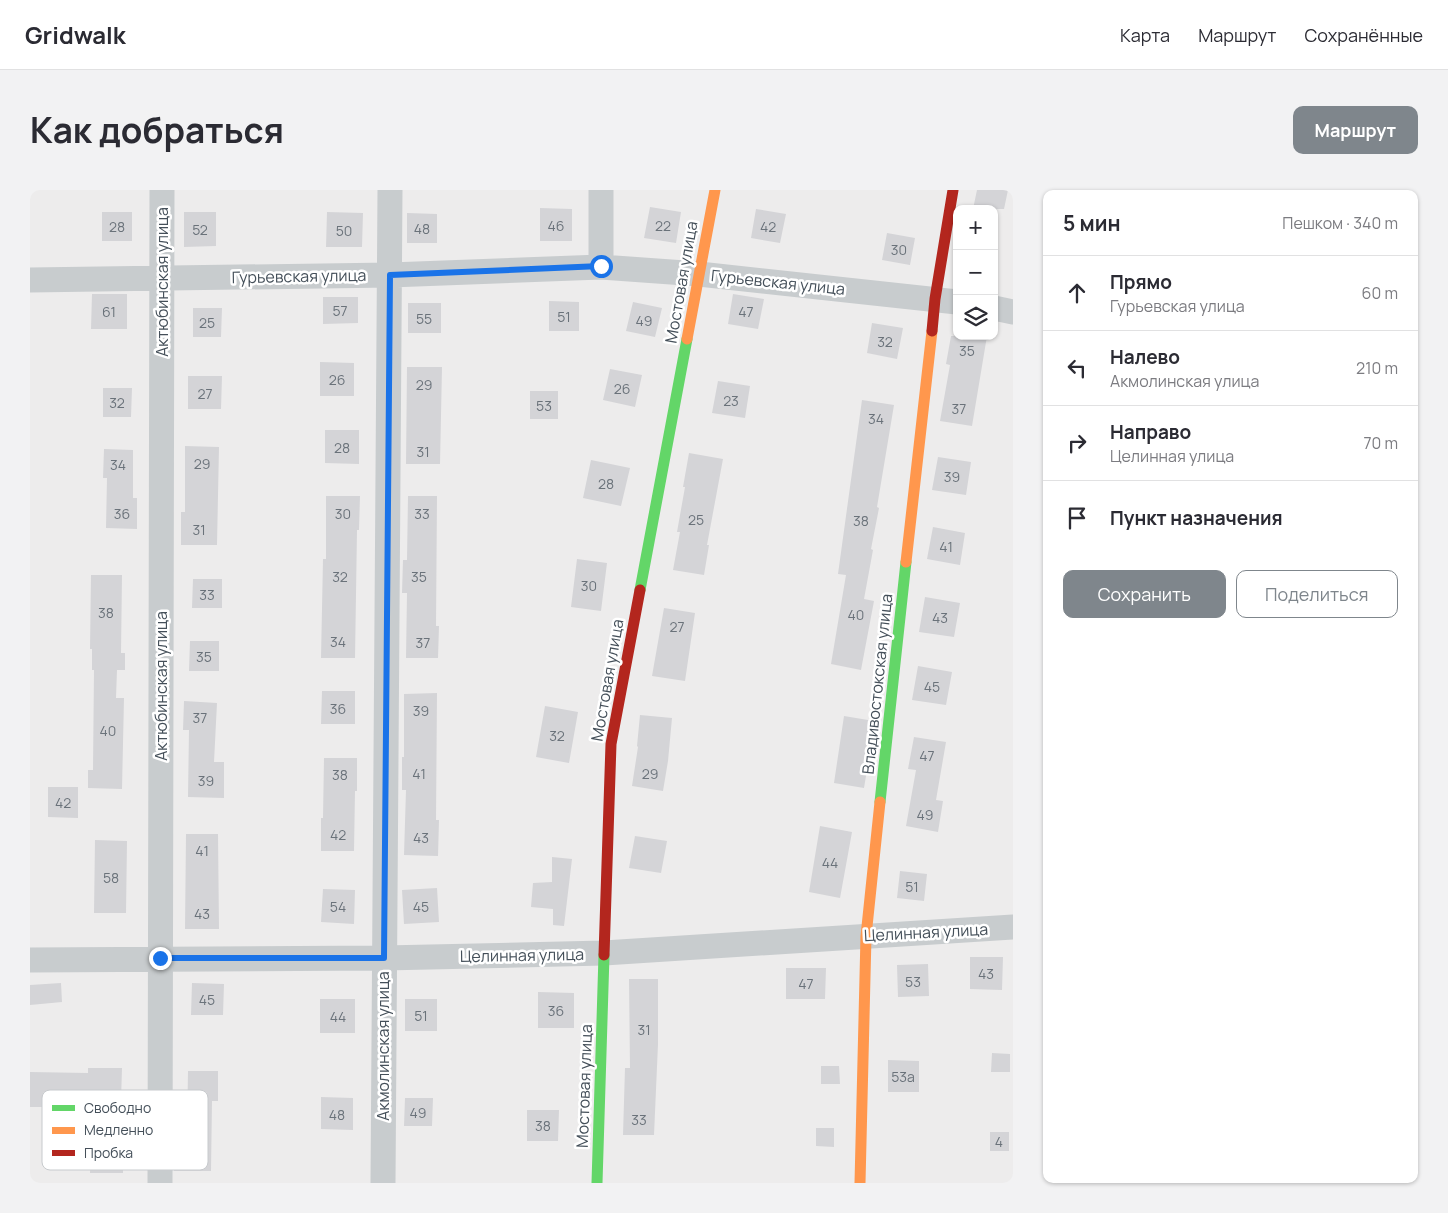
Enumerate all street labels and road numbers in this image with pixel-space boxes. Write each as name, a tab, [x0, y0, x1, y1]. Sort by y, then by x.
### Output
street label: Актюбинская улица	[151, 207, 173, 357]
street label: Мостовая улица	[659, 219, 703, 345]
street label: Гурьевская улица	[231, 264, 367, 288]
street label: Гурьевская улица	[710, 264, 846, 300]
street label: Владивостокская улица	[857, 593, 897, 775]
street label: Актюбинская улица	[150, 611, 172, 761]
street label: Мостовая улица	[585, 617, 629, 743]
street label: Целинная улица	[863, 918, 989, 946]
street label: Целинная улица	[460, 943, 584, 967]
street label: Акмолинская улица	[372, 971, 394, 1121]
street label: Мостовая улица	[571, 1024, 597, 1148]

